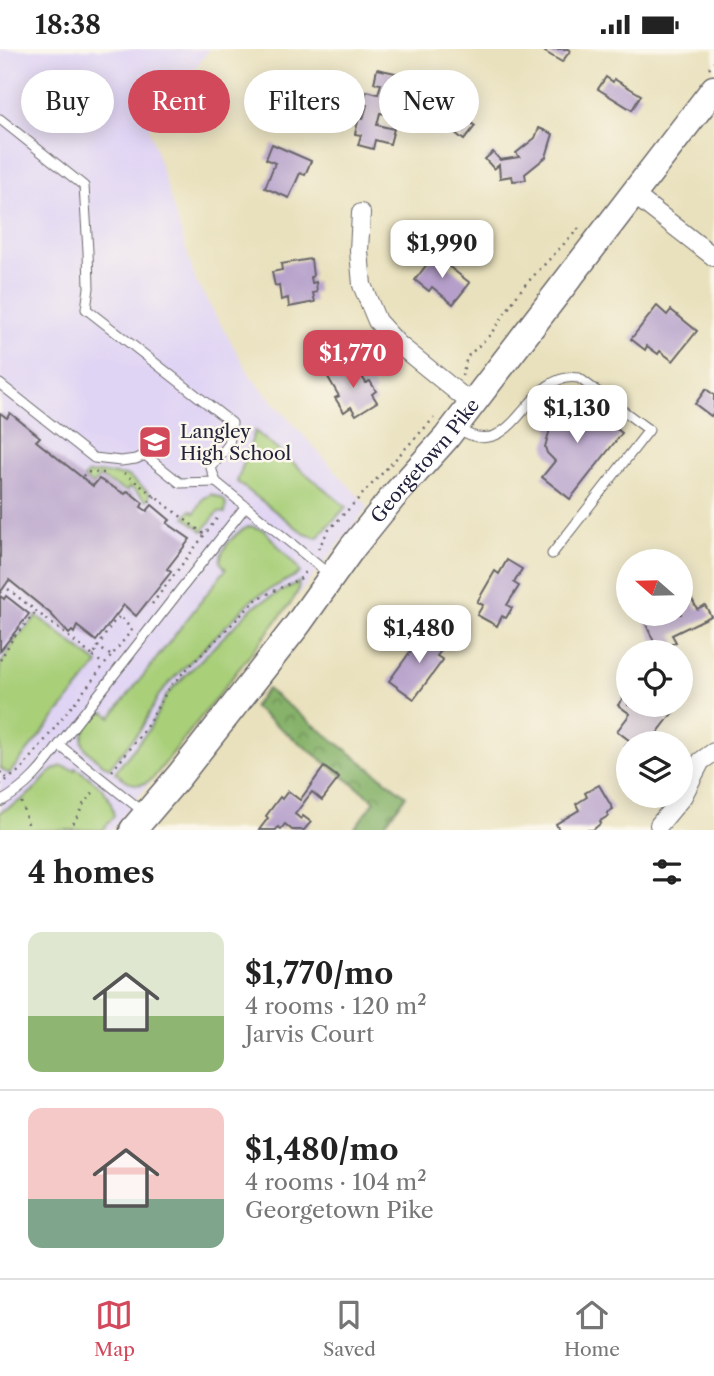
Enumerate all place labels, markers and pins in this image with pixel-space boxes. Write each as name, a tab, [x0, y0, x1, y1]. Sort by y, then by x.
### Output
pin: $1,990	[385, 221, 499, 280]
pin: $1,770	[296, 331, 410, 390]
pin: $1,130	[520, 385, 634, 445]
place label: Langley High School	[180, 420, 292, 465]
school or university icon: Langley High School	[136, 423, 174, 461]
pin: $1,480	[362, 605, 476, 665]

